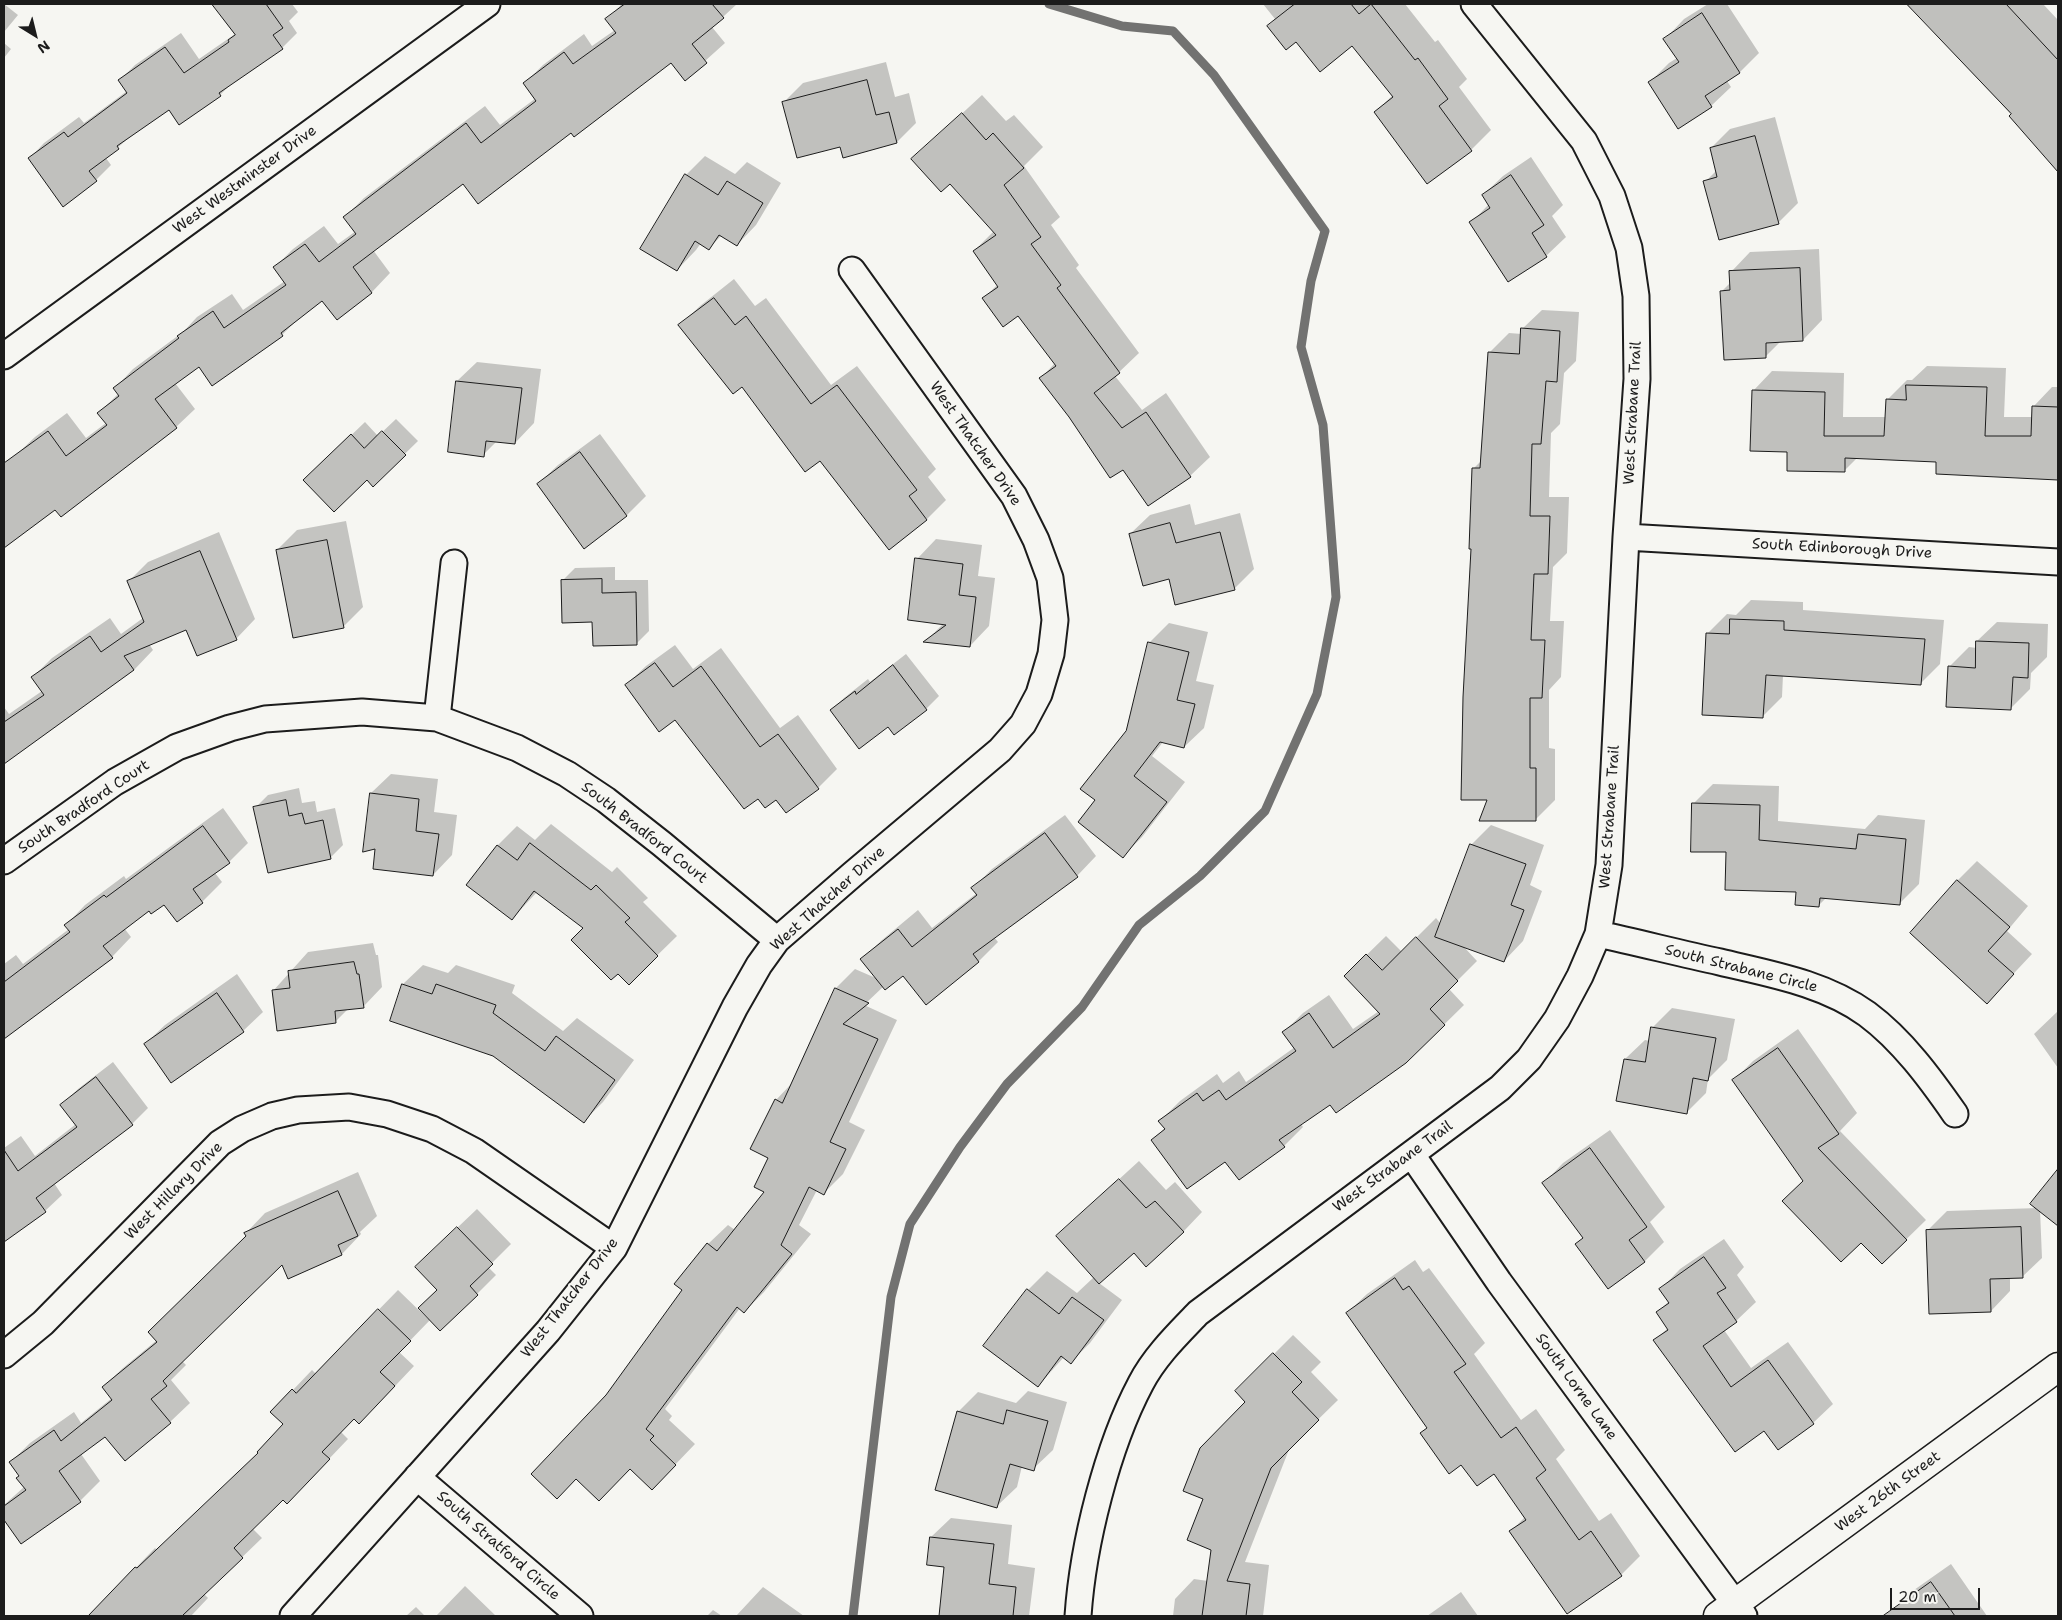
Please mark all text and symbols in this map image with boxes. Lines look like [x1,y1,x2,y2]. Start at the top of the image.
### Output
north arrow [10,10,60,60]
text: N [34,37,54,58]
street label: West Westminster Drive [170,122,320,238]
street label: West Strabane Trail [1620,341,1646,485]
street label: West Thatcher Drive [925,378,1025,510]
street label: South Edinborough Drive [1751,535,1933,563]
street label: West Strabane Trail [1596,745,1624,889]
street label: South Bradford Court [15,756,153,858]
street label: South Bradford Court [577,778,711,888]
street label: West Thatcher Drive [767,843,889,955]
street label: South Strabane Circle [1663,941,1819,997]
street label: West Strabane Trail [1330,1117,1456,1217]
street label: West Hillary Drive [121,1138,227,1244]
street label: West Thatcher Drive [517,1234,623,1362]
street label: South Lorne Lane [1531,1330,1621,1444]
street label: West 26th Street [1832,1448,1944,1536]
street label: South Stratford Circle [433,1488,563,1604]
scale bar [1892,1578,1982,1610]
text: 20 m [1898,1587,1937,1607]

